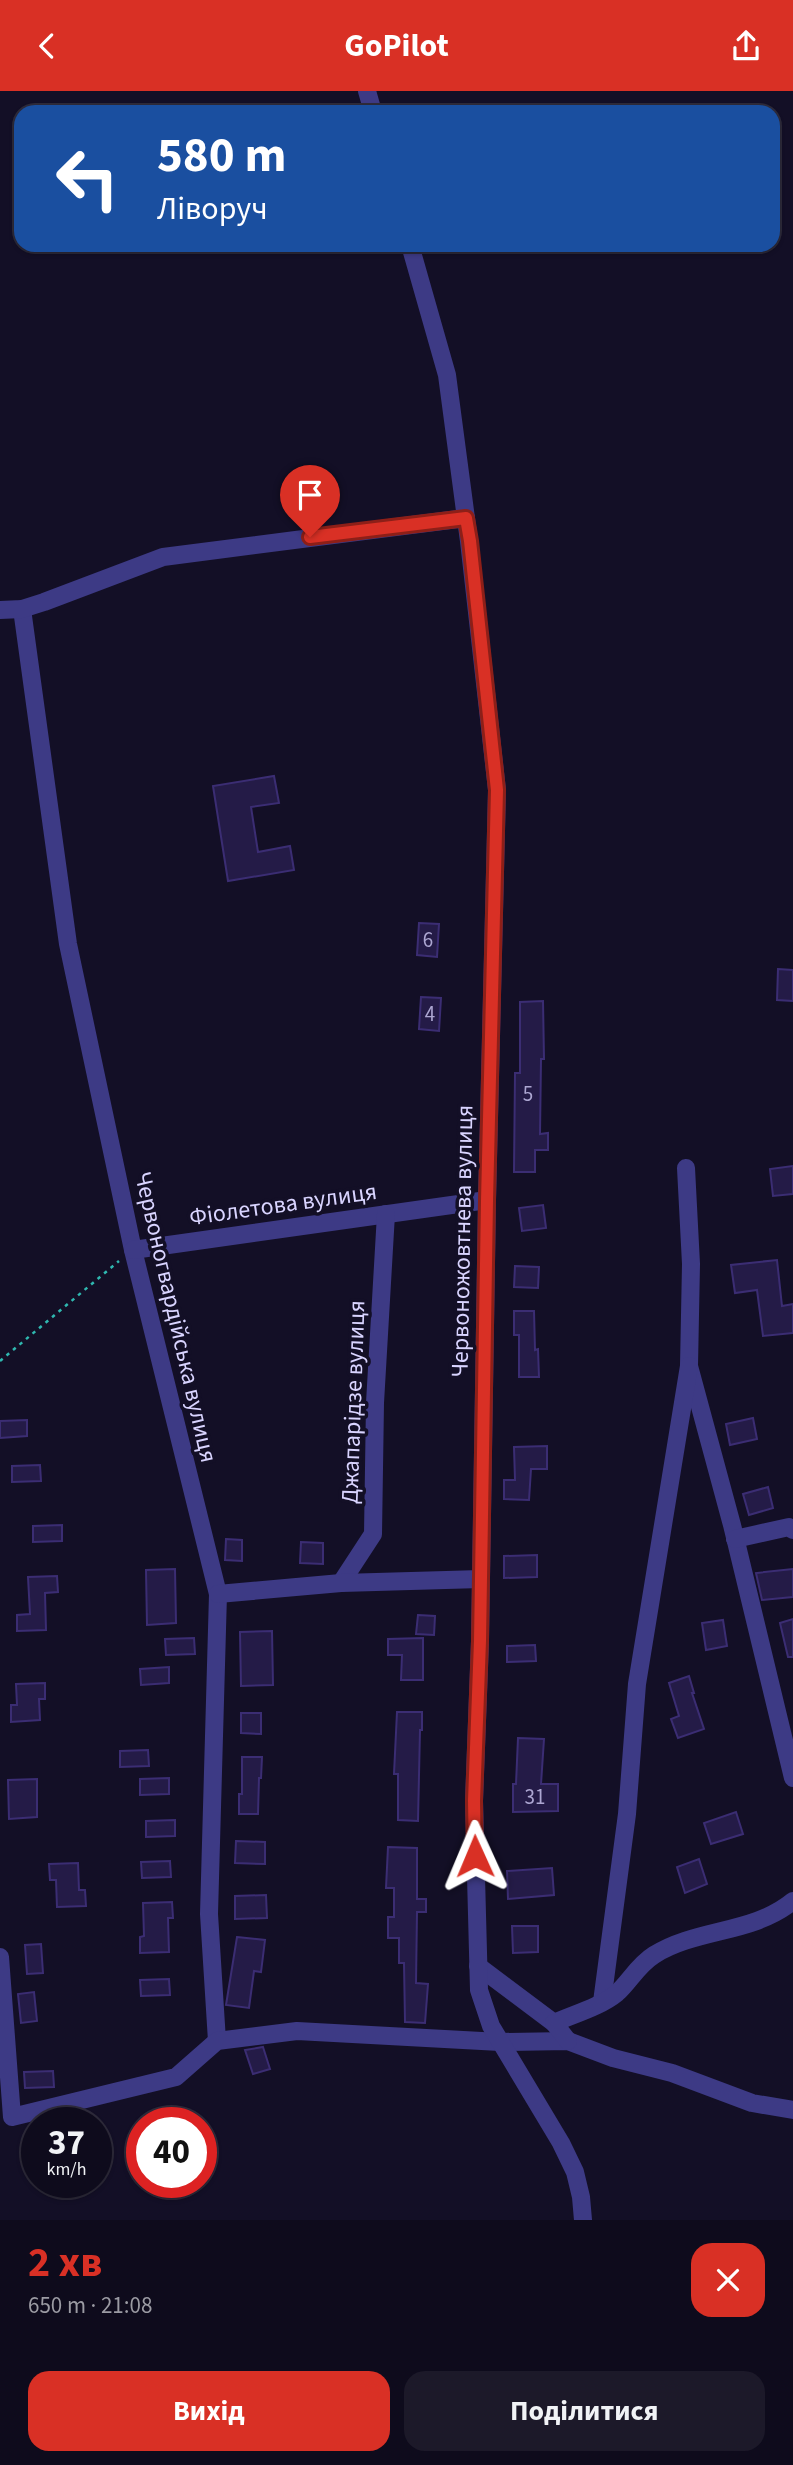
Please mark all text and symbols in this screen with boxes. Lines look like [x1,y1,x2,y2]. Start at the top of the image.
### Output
text: GoPilot [344,23,449,69]
icon: back [28,27,66,65]
icon: share [727,27,765,65]
text: 580 m [157,121,286,191]
icon: left [42,133,133,224]
text: Ліворуч [157,186,268,232]
pin [280,465,340,537]
icon: arrive [291,476,329,514]
house number: 6 [423,925,433,955]
house number: 4 [425,999,435,1029]
house number: 5 [523,1079,533,1109]
street label: Червоножовтнева вулиця [443,1104,482,1378]
street label: Червоногвардійська вулиця [125,1168,226,1466]
street label: Фіолетова вулиця [187,1174,379,1235]
street label: Джапарідзе вулиця [332,1300,375,1505]
house number: 31 [525,1782,545,1812]
position arrow [438,1819,512,1893]
speed limit sign: 40 [126,2107,217,2198]
text: 37 [48,2118,85,2168]
text: km/h [47,2157,86,2182]
text: 2 хв [28,2233,102,2293]
button: close [691,2243,765,2317]
text: 650 m · 21:08 [28,2289,152,2322]
button: Вихід [28,2371,390,2451]
button: Поділитися [404,2371,765,2451]

